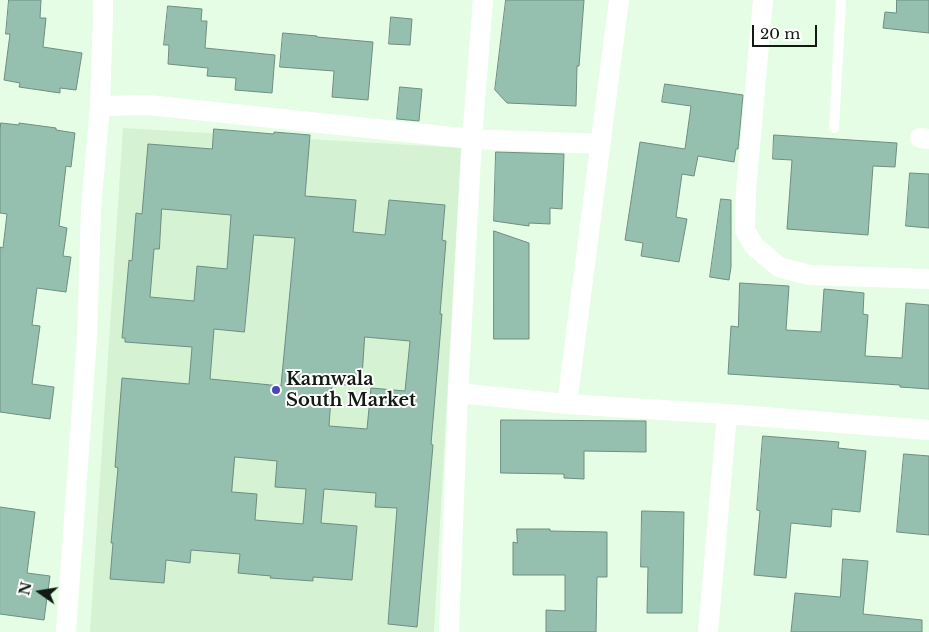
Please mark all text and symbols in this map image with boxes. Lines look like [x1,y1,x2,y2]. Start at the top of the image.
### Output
scale bar [754,15,819,47]
text: 20 m [760,24,800,43]
place label: Kamwala South Market [286,369,416,412]
marker: Kamwala South Market [270,384,282,396]
north arrow [15,567,65,617]
text: N [15,580,36,597]

